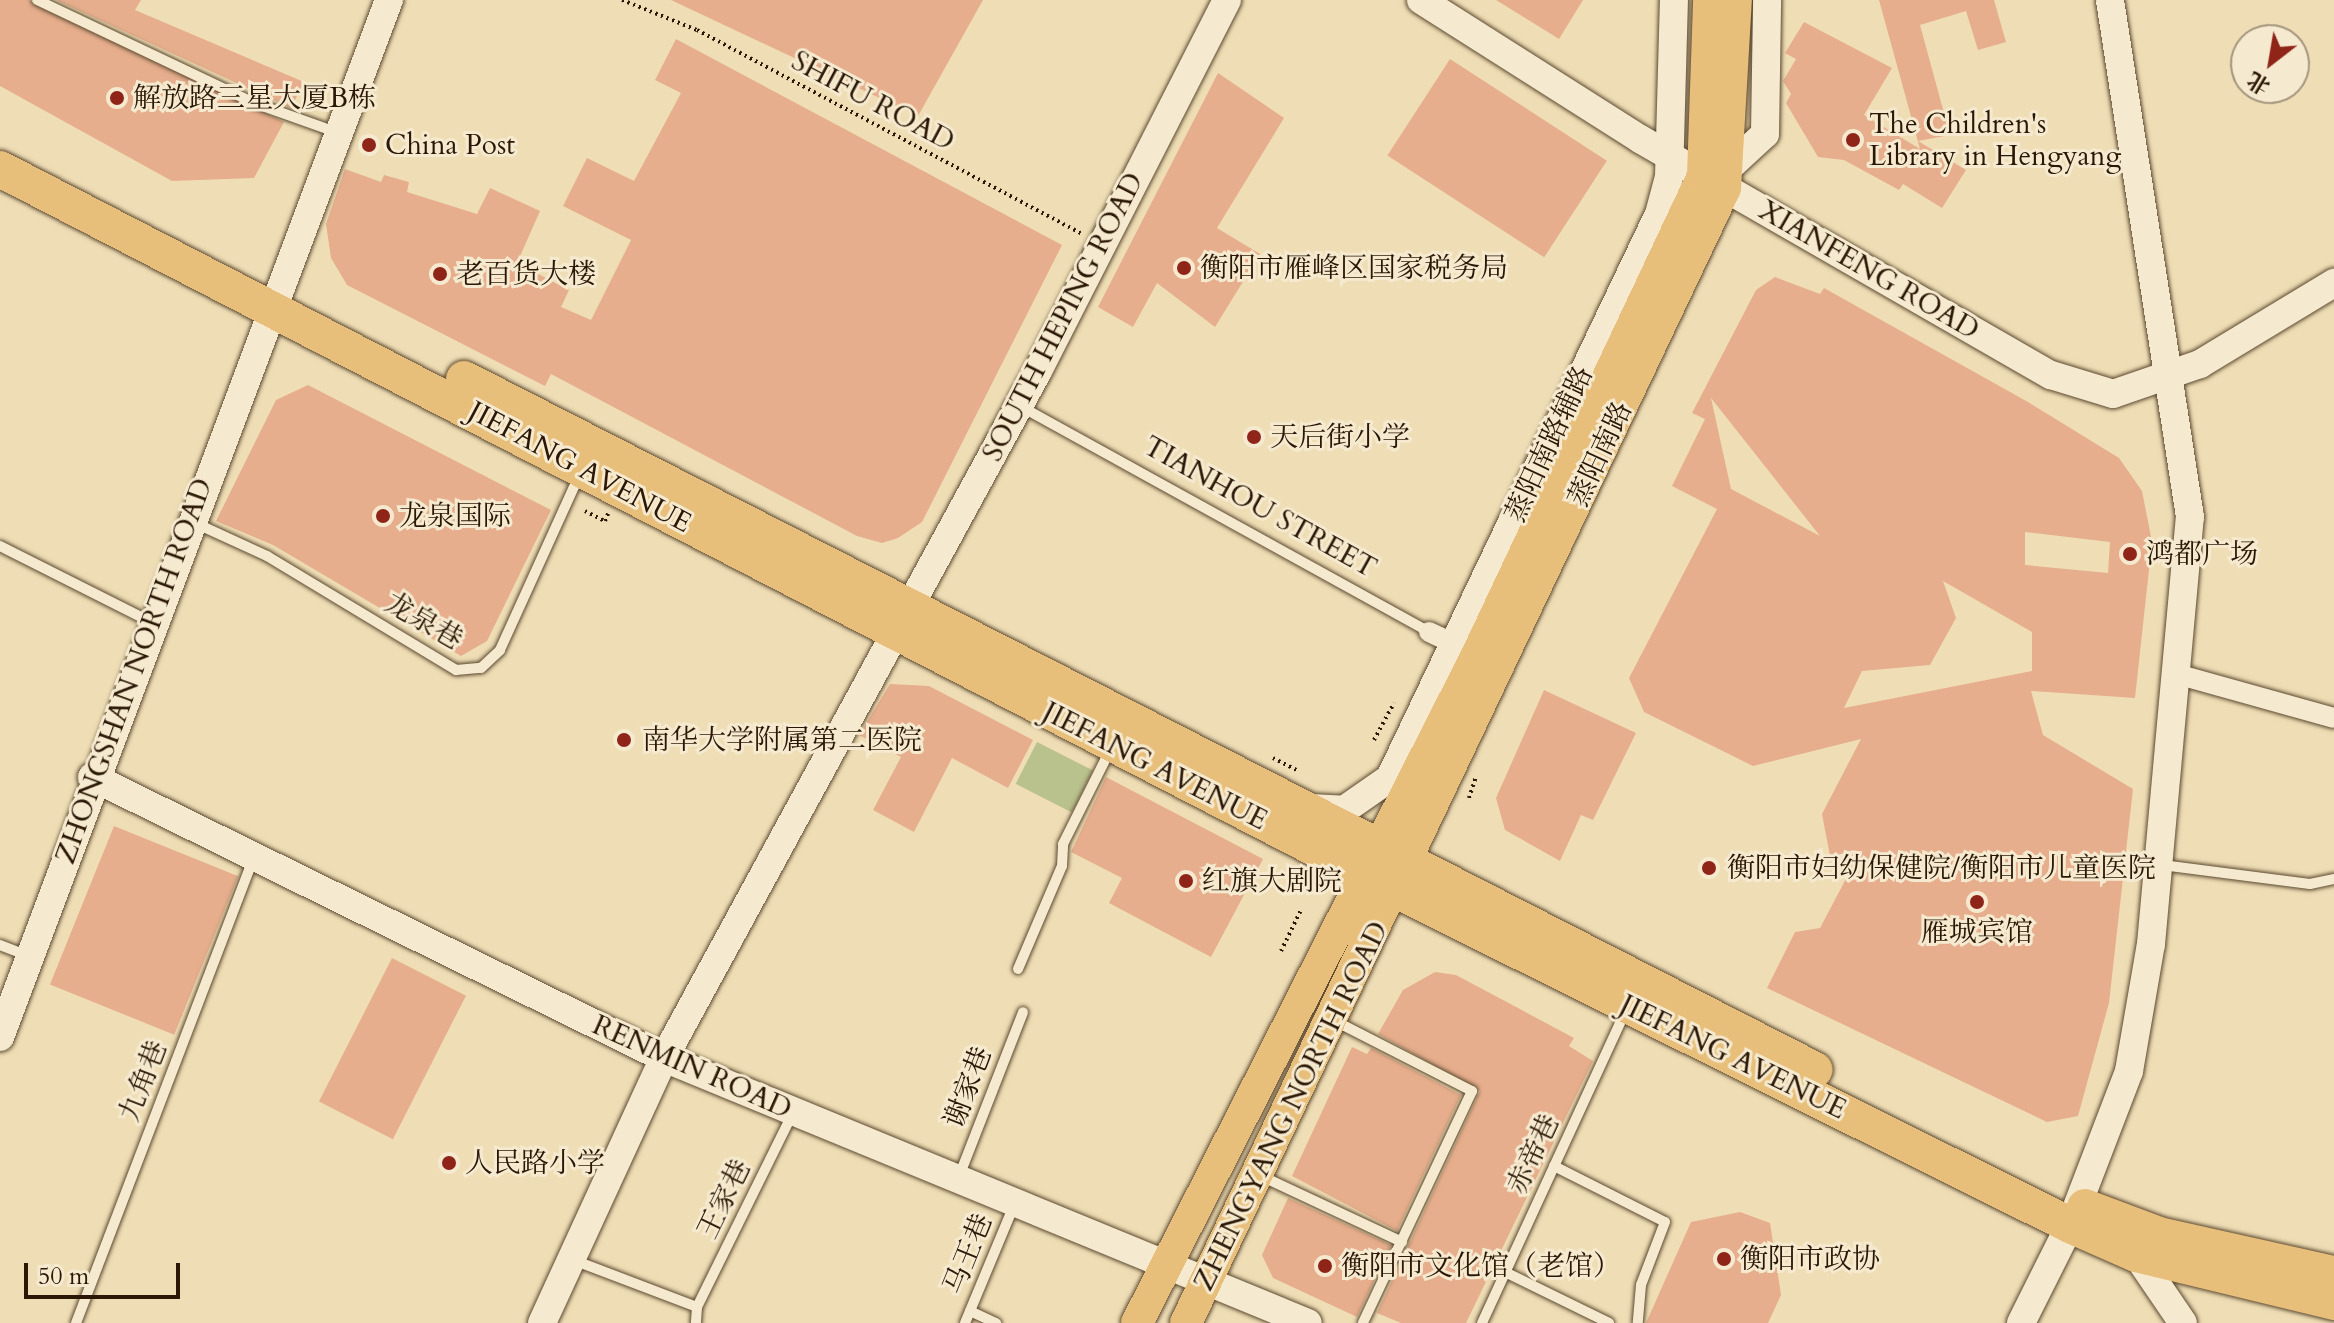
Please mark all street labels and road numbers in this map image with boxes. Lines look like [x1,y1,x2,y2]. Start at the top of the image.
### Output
street label: SHIFU ROAD [786,44,960,158]
street label: SOUTH HEPING ROAD [976,167,1150,467]
street label: XIANFENG ROAD [1753,193,1985,347]
street label: 蒸阳南路辅路 [1498,361,1600,527]
street label: JIEFANG AVENUE [463,394,697,540]
street label: 蒸阳南路 [1561,396,1639,512]
street label: TIANHOU STREET [1138,429,1382,585]
street label: ZHONGSHAN NORTH ROAD [49,474,219,868]
street label: 龙泉巷 [379,585,469,657]
street label: JIEFANG AVENUE [1037,695,1273,837]
street label: ZHENGYANG NORTH ROAD [1187,916,1395,1296]
street label: JIEFANG AVENUE [1614,988,1852,1126]
street label: RENMIN ROAD [587,1008,797,1126]
street label: 九角巷 [112,1036,174,1126]
street label: 谢家巷 [937,1042,999,1132]
street label: 赤帝巷 [1500,1109,1566,1199]
street label: 王家巷 [690,1154,758,1244]
street label: 马王巷 [937,1209,999,1299]

